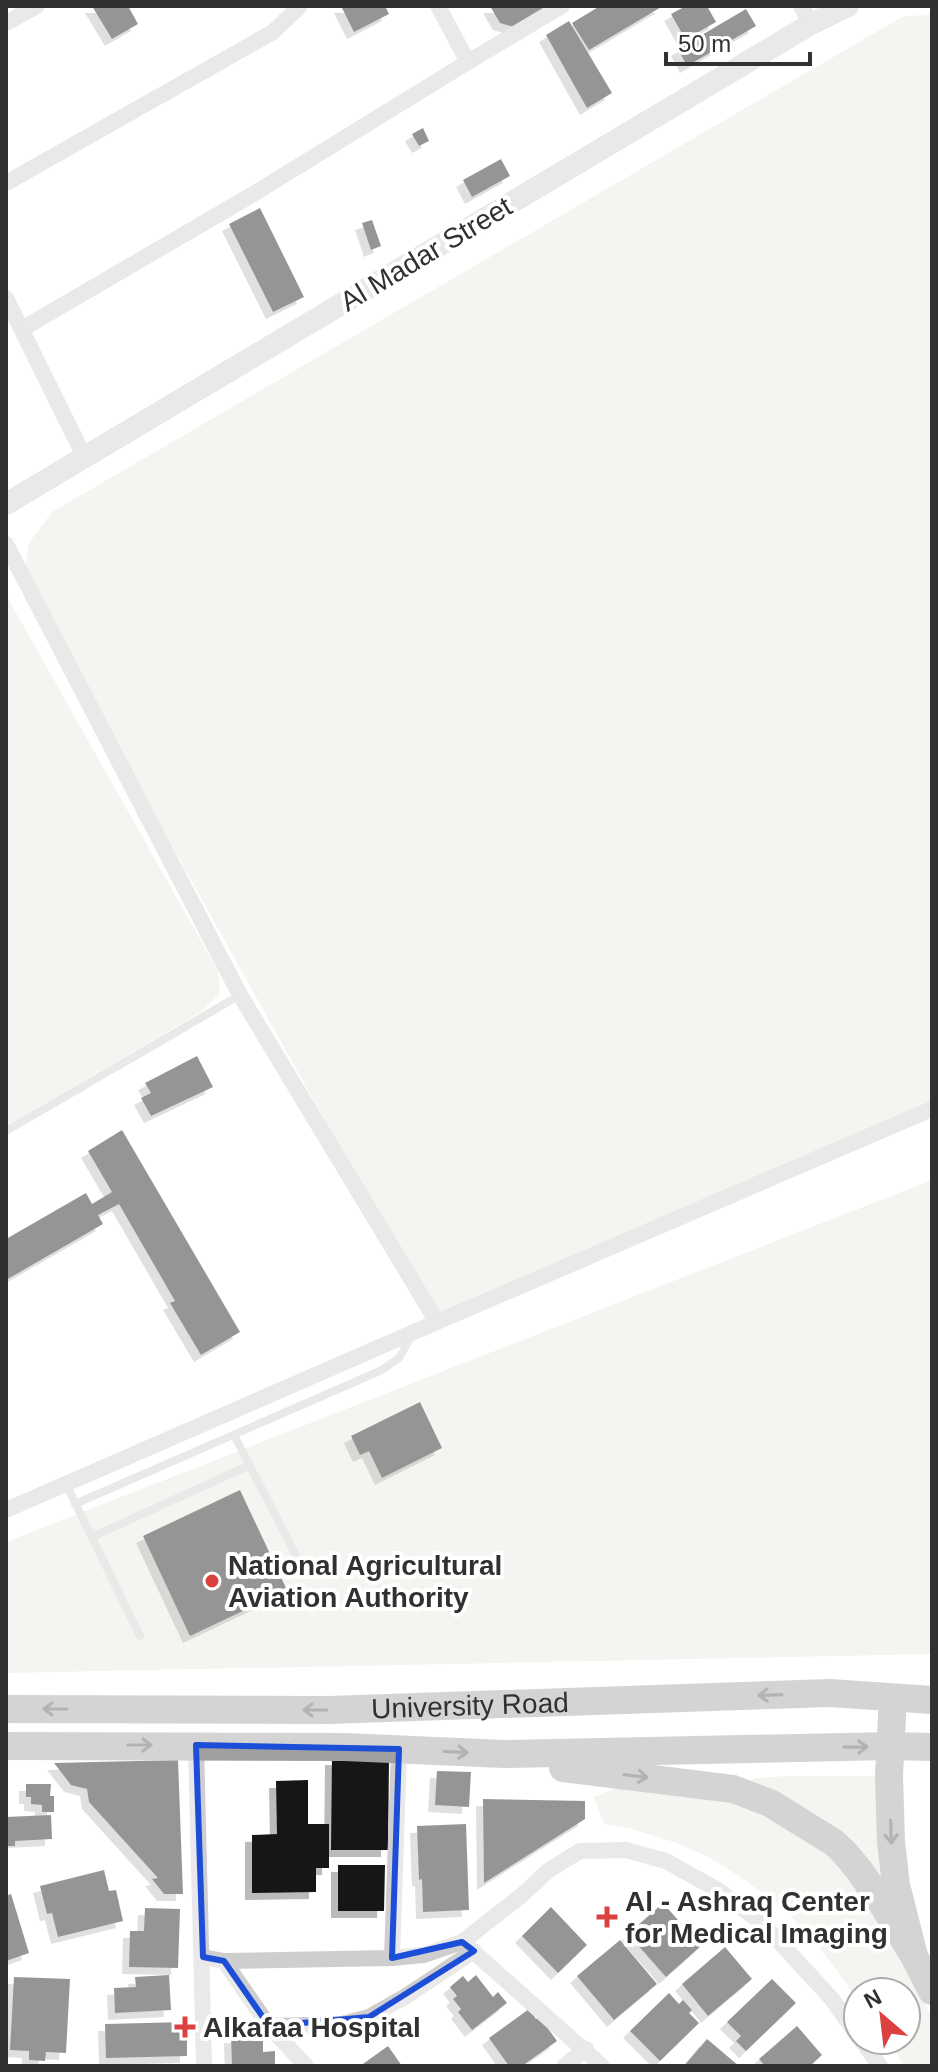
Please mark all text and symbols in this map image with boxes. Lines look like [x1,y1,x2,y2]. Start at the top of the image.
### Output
scale bar [666,16,810,66]
text: 50 m [678,30,731,57]
street label: Al Madar Street [335,191,518,317]
place label: National Agricultural Aviation Authority [228,1550,502,1613]
marker: National Agricultural Aviation Authority [203,1572,221,1590]
street label: University Road [371,1686,569,1724]
one-way arrow [757,1687,784,1703]
one-way arrow [42,1702,69,1717]
one-way arrow [302,1702,329,1718]
one-way arrow [126,1737,153,1753]
one-way arrow [842,1739,869,1754]
one-way arrow [442,1744,469,1759]
one-way arrow [622,1768,649,1783]
one-way arrow [884,1818,899,1845]
place label: Al - Ashraq Center for Medical Imaging [625,1886,888,1949]
marker: Al - Ashraq Center for Medical Imaging [596,1906,618,1928]
north arrow [842,1976,922,2056]
text: N [860,1984,886,2014]
place label: Alkafaa Hospital [203,2012,421,2043]
marker: Alkafaa Hospital [174,2016,196,2038]

